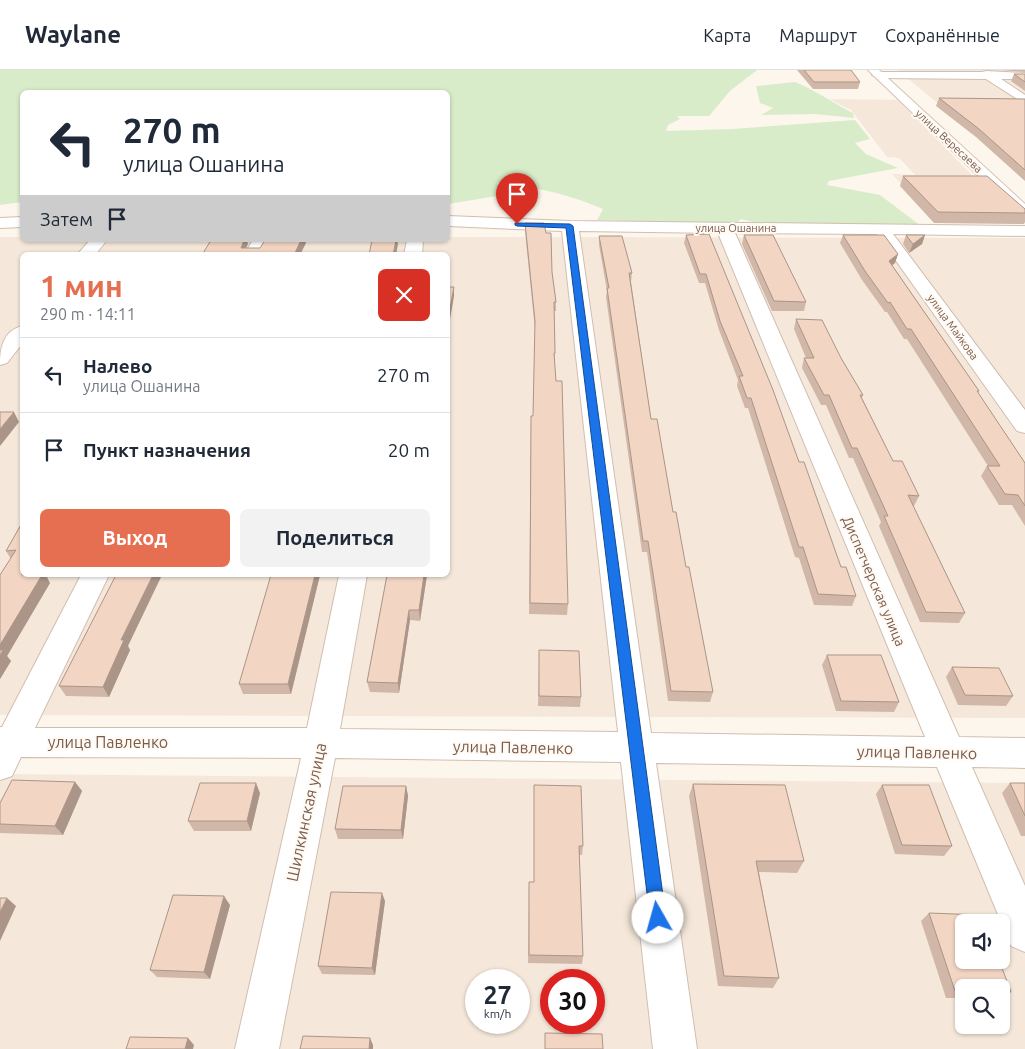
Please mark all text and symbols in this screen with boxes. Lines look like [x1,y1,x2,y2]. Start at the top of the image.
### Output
text: Waylane [25,21,121,48]
text: Карта [703,25,751,45]
text: Маршрут [779,25,857,45]
text: Сохранённые [885,25,1000,45]
street label: улица Вересаева [913,107,985,175]
icon: left [40,110,105,175]
text: 270 m [123,110,221,150]
text: улица Ошанина [123,151,285,176]
pin [496,173,538,224]
icon: arrive [503,180,531,208]
icon: arrive [103,205,131,233]
text: Затем [40,208,93,230]
street label: улица Ошанина [696,222,776,234]
text: 1 мин [40,269,123,303]
button: close [378,269,430,321]
street label: улица Майкова [925,292,981,362]
text: 290 m · 14:11 [40,305,136,323]
text: Налево [83,355,152,377]
icon: left [40,361,68,389]
text: 270 m [377,364,430,386]
text: улица Ошанина [83,377,200,395]
icon: arrive [40,436,68,464]
text: Пункт назначения [83,439,251,461]
text: 20 m [388,439,430,461]
button: Выход [40,509,230,567]
button: Поделиться [240,509,430,567]
street label: Диспетчерская улица [839,514,909,648]
street label: улица Павленко [48,733,168,751]
street label: улица Павленко [453,737,573,757]
street label: Шилкинская улица [282,741,330,883]
street label: улица Павленко [857,742,977,762]
position arrow [631,891,683,943]
map controls [955,914,1010,1034]
button: sound [955,914,1010,969]
speed limit sign: 30 [540,969,605,1034]
button: search [955,979,1010,1034]
text: 27 [483,981,512,1009]
text: km/h [484,1007,511,1020]

